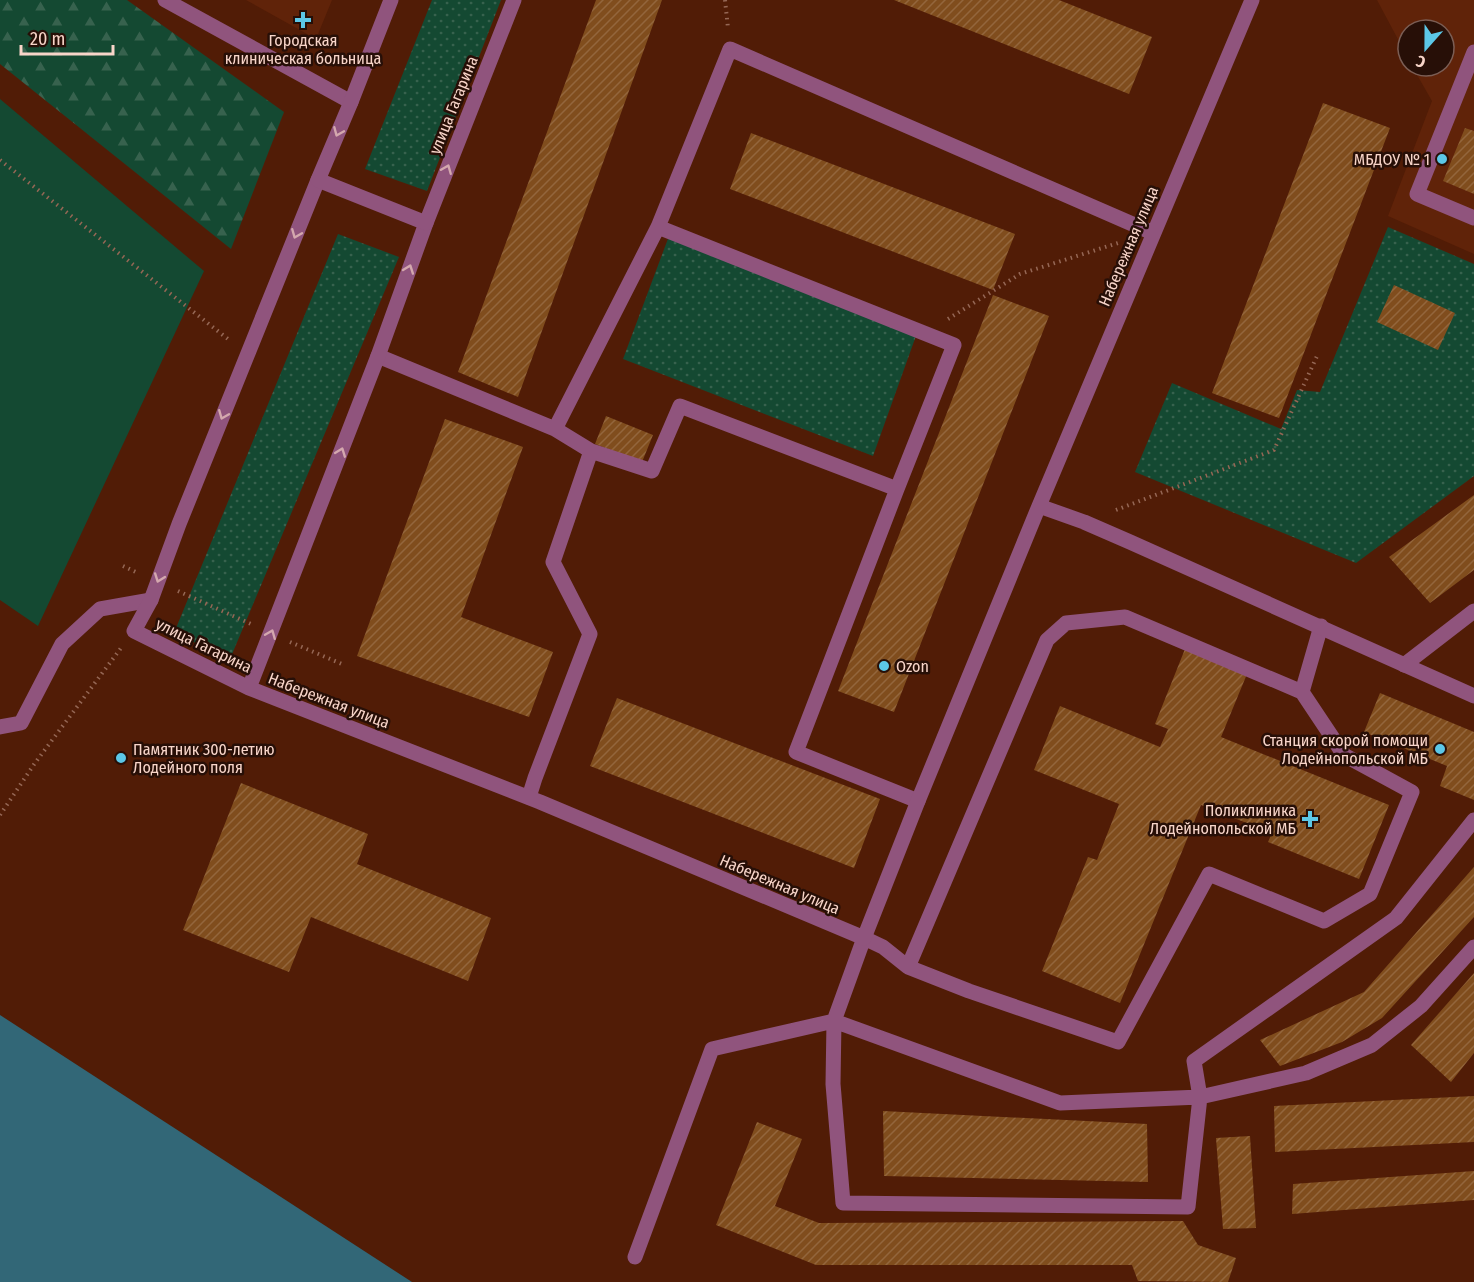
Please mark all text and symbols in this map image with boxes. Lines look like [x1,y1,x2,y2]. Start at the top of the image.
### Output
marker: Городская клиническая больница [294,11,312,29]
scale bar [21,18,112,56]
north arrow [1396,18,1456,78]
text: 20 m [30,28,65,50]
place label: Городская клиническая больница [225,31,381,68]
text: С [1413,51,1428,72]
street label: улица Гагарина [425,53,482,157]
one-way arrow [333,126,345,137]
place label: МБДОУ № 1 [1354,150,1430,169]
marker: МБДОУ № 1 [1435,152,1449,166]
one-way arrow [440,164,453,175]
street label: Набережная улица [1095,183,1162,309]
one-way arrow [291,228,303,239]
one-way arrow [402,264,415,275]
one-way arrow [218,409,230,420]
one-way arrow [334,447,346,458]
one-way arrow [154,572,166,583]
street label: улица Гагарина [153,614,255,677]
one-way arrow [264,629,276,640]
place label: Ozon [896,657,929,676]
marker: Ozon [877,659,891,673]
street label: Набережная улица [265,669,392,732]
place label: Станция скорой помощи Лодейнопольской МБ [1263,731,1428,768]
place label: Памятник 300-летию Лодейного поля [133,740,275,777]
marker: Станция скорой помощи Лодейнопольской МБ [1433,742,1447,756]
marker: Памятник 300-летию Лодейного поля [114,751,128,765]
place label: Поликлиника Лодейнопольской МБ [1150,801,1296,838]
marker: Поликлиника Лодейнопольской МБ [1301,810,1319,828]
street label: Набережная улица [717,851,843,918]

